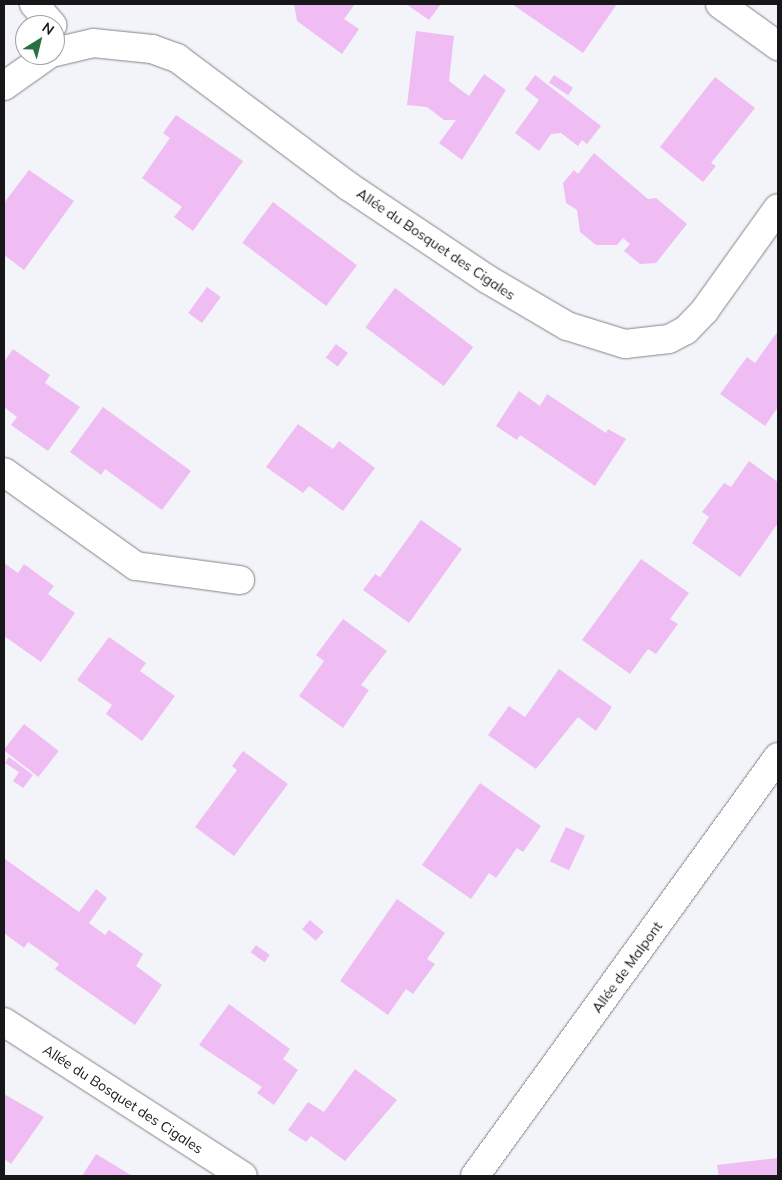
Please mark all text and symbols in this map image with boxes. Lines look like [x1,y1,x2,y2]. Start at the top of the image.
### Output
north arrow [15,15,65,65]
text: N [39,18,58,39]
street label: Allée du Bosquet des Cigales [354,185,518,303]
street label: Allée de Malpont [588,918,666,1016]
street label: Allée du Bosquet des Cigales [40,1041,206,1157]

